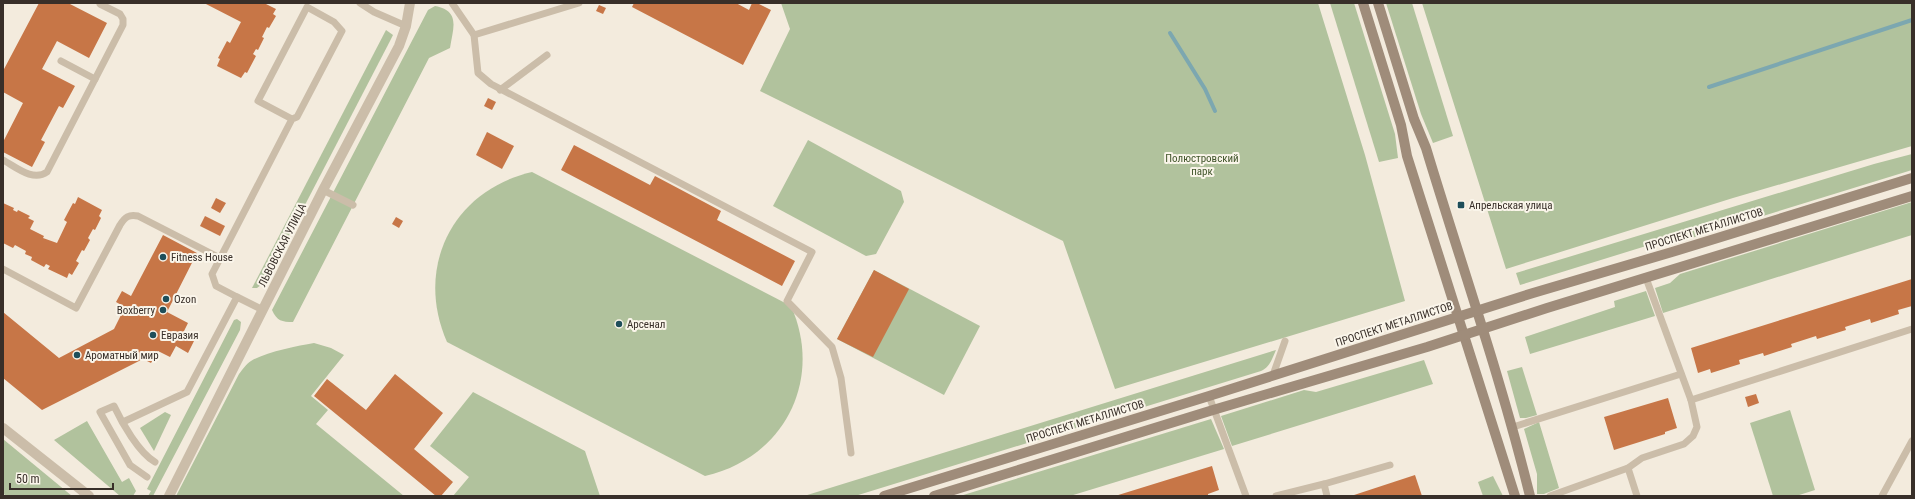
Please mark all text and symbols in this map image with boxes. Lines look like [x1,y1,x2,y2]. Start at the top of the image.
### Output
park label: Полюстровский парк [1165,152,1239,178]
place label: Апрельская улица [1469,199,1552,212]
marker: Апрельская улица [1456,200,1466,210]
street label: ЛЬВОВСКАЯ УЛИЦА [256,201,309,289]
street label: ПРОСПЕКТ МЕТАЛЛИСТОВ [1644,205,1765,254]
place label: Fitness House [171,251,233,264]
marker: Fitness House [158,252,168,262]
place label: Ozon [174,293,196,306]
marker: Ozon [161,294,171,304]
street label: ПРОСПЕКТ МЕТАЛЛИСТОВ [1334,299,1454,350]
place label: Boxberry [117,304,155,317]
marker: Boxberry [158,305,168,315]
place label: Арсенал [627,318,665,331]
marker: Арсенал [614,319,624,329]
place label: Евразия [161,329,199,342]
marker: Евразия [148,330,158,340]
place label: Ароматный мир [85,349,159,362]
marker: Ароматный мир [72,350,82,360]
street label: ПРОСПЕКТ МЕТАЛЛИСТОВ [1025,397,1146,446]
scale bar [10,465,113,491]
text: 50 m [16,472,40,486]

